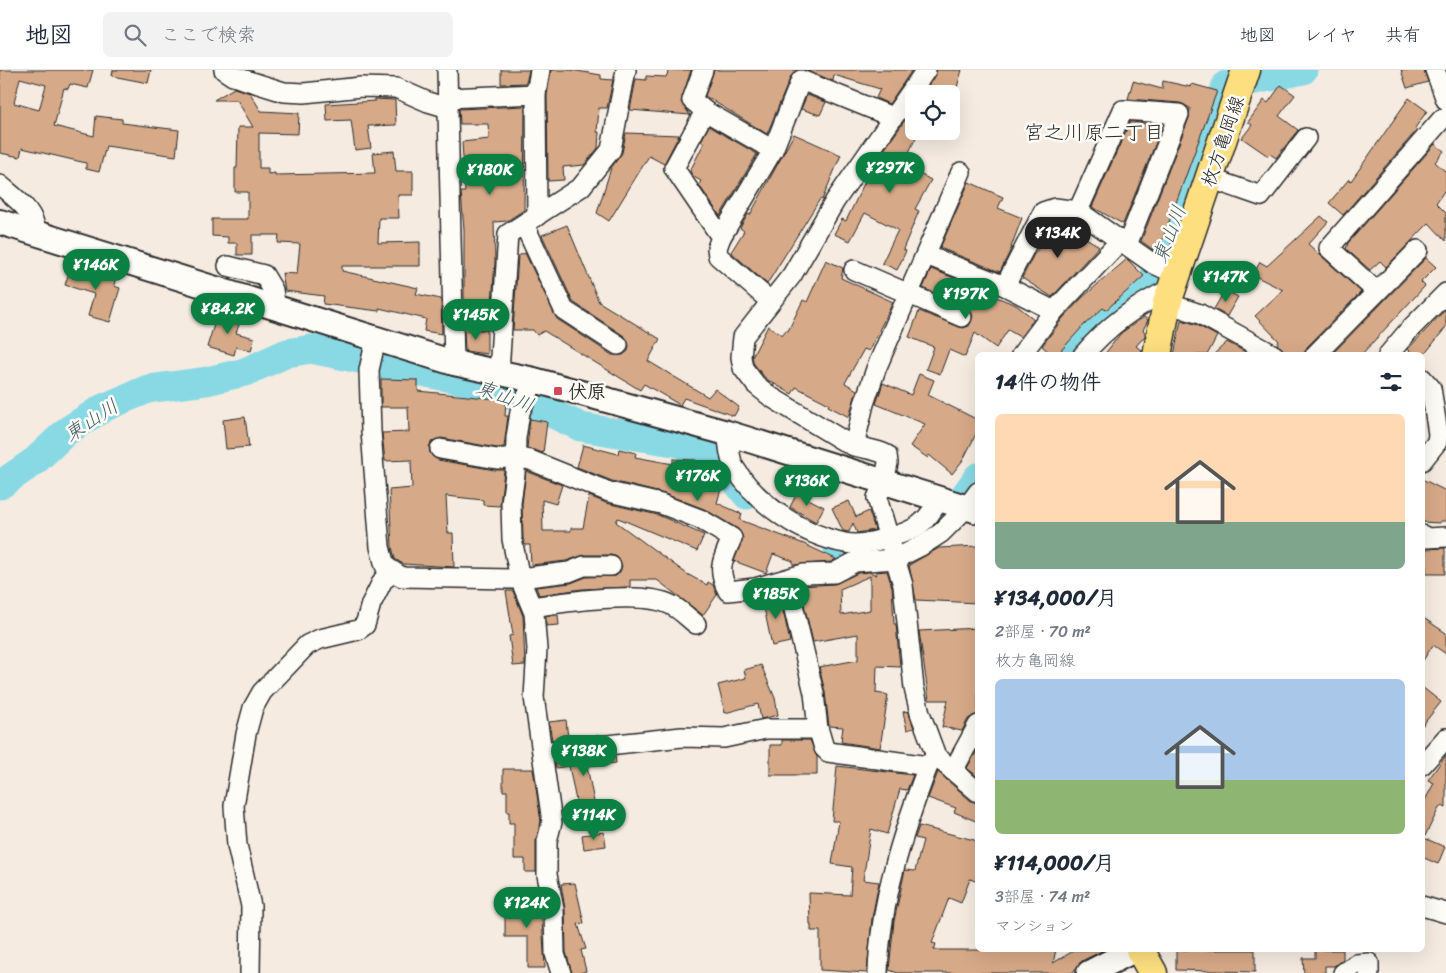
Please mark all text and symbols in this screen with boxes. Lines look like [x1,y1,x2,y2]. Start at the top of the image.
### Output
search box [103,12,453,57]
text: 地図 [25,14,73,56]
text: ここで検索 [161,18,256,51]
text: 地図 [1240,19,1276,51]
text: レイヤ [1304,19,1357,51]
text: 共有 [1385,19,1421,51]
icon: search [121,21,149,49]
map controls [905,85,960,140]
button: locate [905,85,960,140]
street label: 枚方亀岡線 [1191,91,1254,191]
district label: 宮之川原二丁目 [1024,115,1164,150]
pin: ¥297K [855,152,925,194]
text: ¥297K [867,153,913,182]
pin: ¥180K [455,154,525,196]
text: ¥180K [467,155,513,184]
water label: 東山川 [1142,200,1197,268]
pin: ¥134K [1023,216,1093,259]
text: ¥134K [1036,218,1080,247]
pin: ¥146K [61,248,131,291]
text: ¥146K [74,250,118,279]
pin: ¥147K [1191,260,1261,303]
text: ¥147K [1204,262,1248,291]
pin: ¥197K [931,278,1001,320]
text: ¥197K [944,279,988,308]
pin: ¥84.2K [187,292,269,335]
text: ¥84.2K [202,294,254,323]
pin: ¥145K [441,298,511,341]
text: ¥145K [453,300,499,329]
text: 14件の物件 [995,363,1101,401]
icon: filters [1377,368,1405,396]
water label: 東山川 [471,370,539,423]
place label: 伏原 [568,375,606,408]
marker: 伏原 [552,385,564,397]
water label: 東山川 [57,389,126,451]
icon: home [1155,447,1245,537]
pin: ¥176K [663,460,733,502]
text: ¥176K [676,461,720,490]
pin: ¥136K [772,464,842,507]
text: ¥136K [785,466,829,495]
pin: ¥185K [741,578,811,620]
text: ¥185K [754,579,798,608]
text: ¥134,000/月 [995,579,1117,617]
text: 2部屋 · 70 m² [995,617,1091,646]
text: 枚方亀岡線 [995,646,1075,675]
icon: home [1155,712,1245,802]
pin: ¥138K [549,734,619,777]
text: ¥138K [562,736,606,765]
pin: ¥114K [559,798,629,841]
text: ¥114K [573,800,615,829]
text: ¥114,000/月 [995,844,1115,882]
text: 3部屋 · 74 m² [995,882,1090,911]
pin: ¥124K [492,886,562,929]
text: ¥124K [505,888,549,917]
text: マンション [995,911,1074,940]

